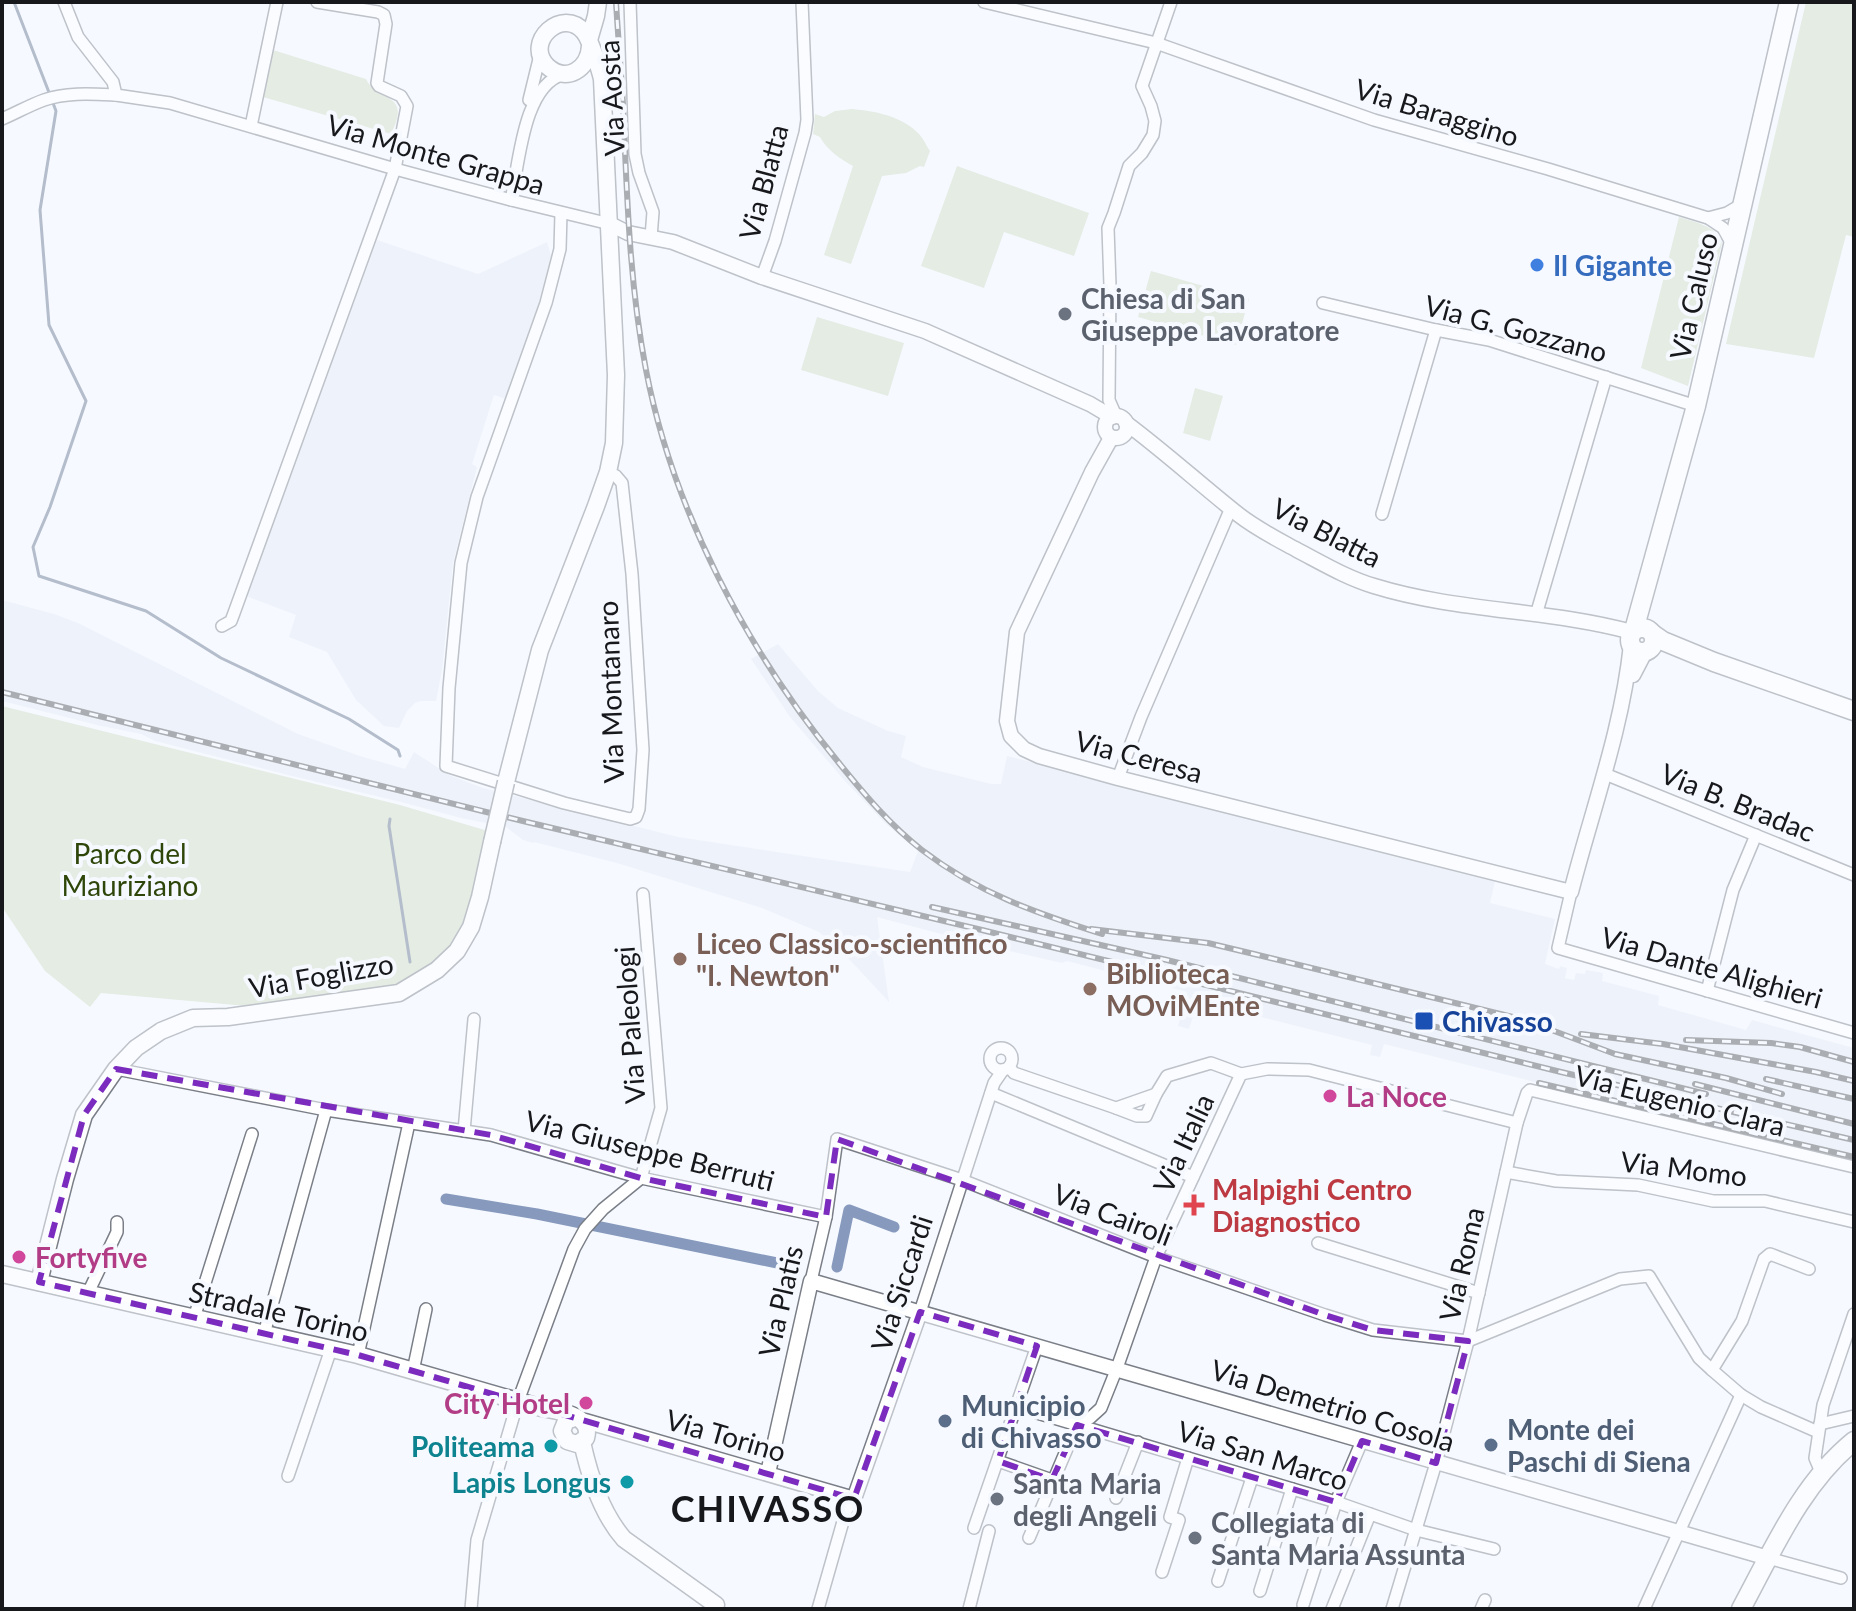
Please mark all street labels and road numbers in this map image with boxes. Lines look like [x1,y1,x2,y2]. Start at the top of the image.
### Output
street label: Via Aosta [591,39,631,157]
street label: Via Baraggino [1351,71,1523,153]
street label: Via Monte Grappa [323,107,549,201]
street label: Via Blatta [731,121,795,243]
street label: Via Caluso [1662,229,1724,363]
street label: Via G. Gozzano [1421,287,1611,369]
street label: Via Blatta [1267,490,1387,574]
street label: Via Montanaro [590,600,630,784]
street label: Via Ceresa [1072,723,1206,789]
street label: Via B. Bradac [1656,756,1820,848]
street label: Via Dante Alighieri [1597,919,1827,1015]
street label: Via Paleologi [607,945,651,1105]
street label: Via Foglizzo [246,946,396,1004]
street label: Via Eugenio Clara [1571,1057,1789,1143]
street label: Via Italia [1145,1088,1221,1198]
street label: Via Giuseppe Berruti [522,1103,778,1197]
street label: Via Momo [1619,1143,1749,1193]
street label: Via Cairoli [1049,1176,1177,1252]
street label: Via Roma [1431,1204,1491,1324]
street label: Via Siccardi [863,1211,939,1355]
street label: Via Platis [751,1242,809,1360]
street label: Stradale Torino [186,1274,372,1348]
street label: Via Demetrio Cosola [1207,1352,1459,1458]
street label: Via Torino [662,1402,790,1468]
street label: Via San Marco [1174,1413,1352,1497]

